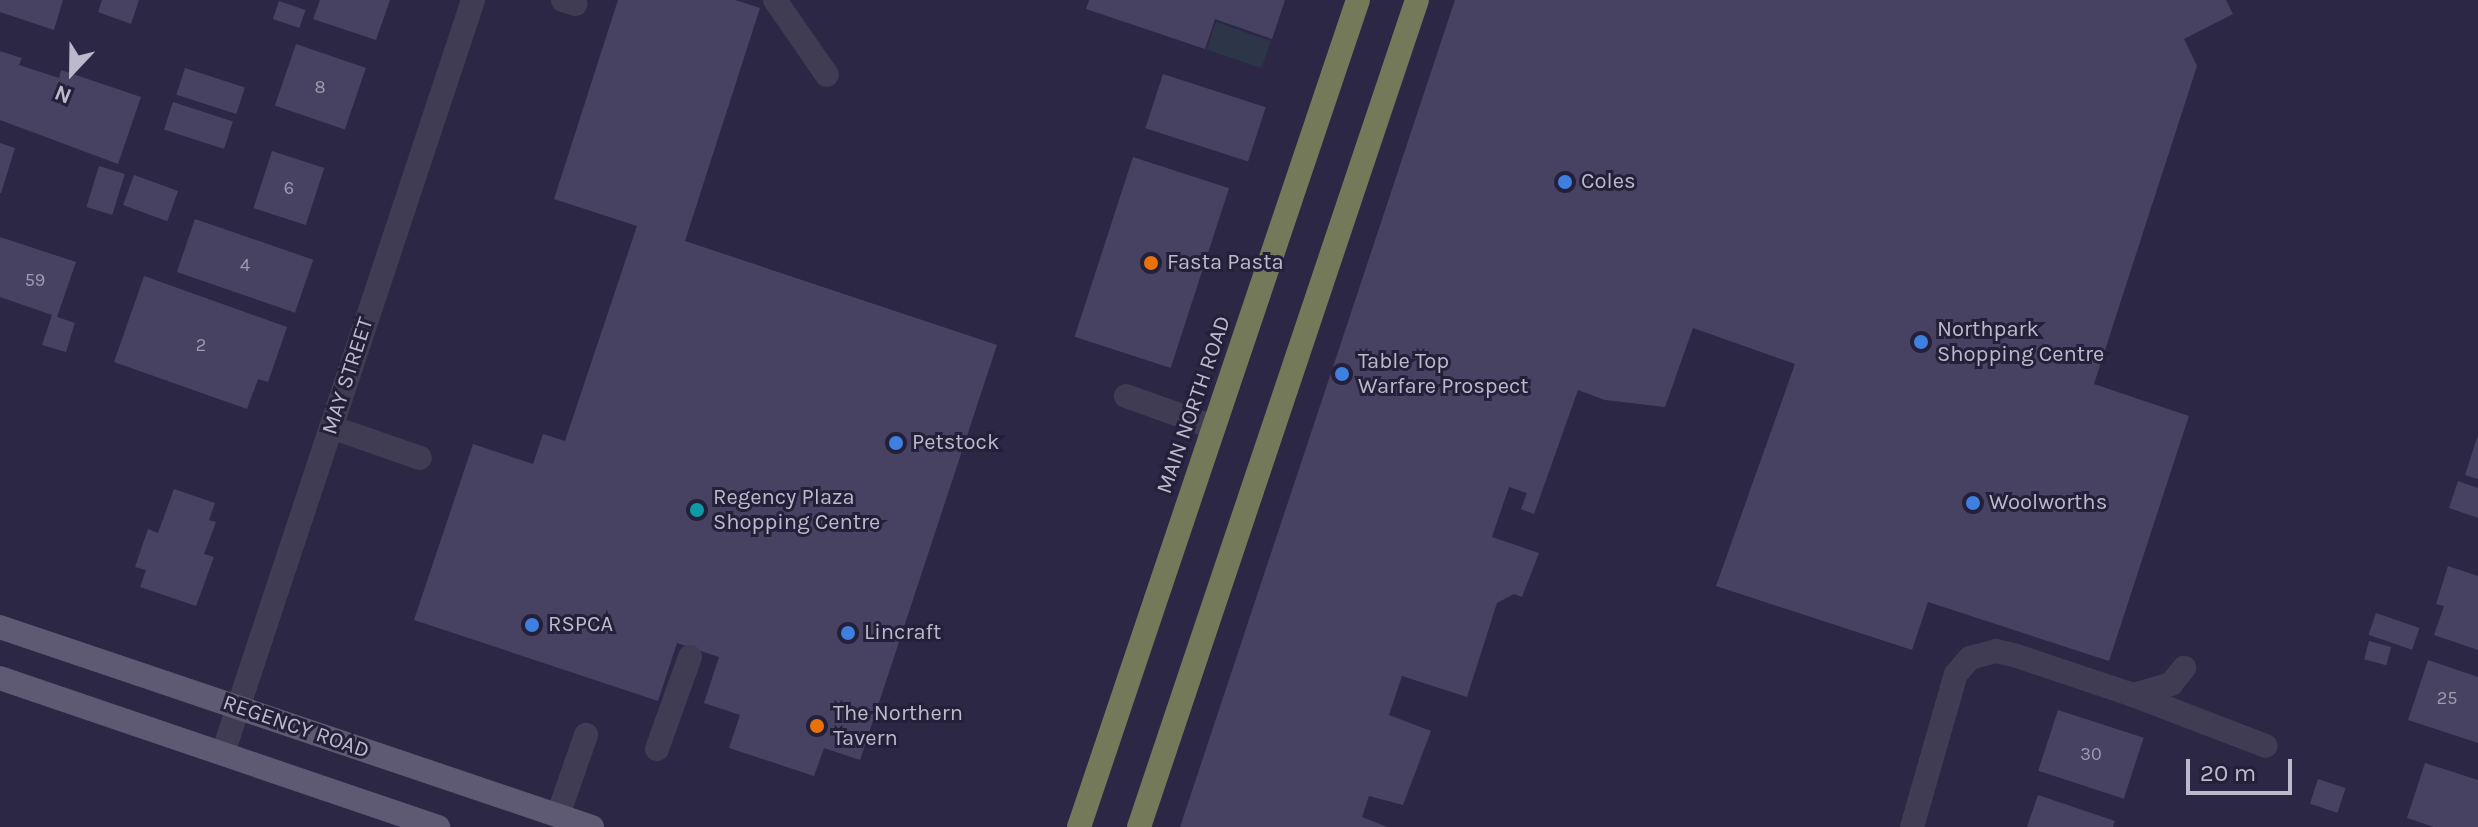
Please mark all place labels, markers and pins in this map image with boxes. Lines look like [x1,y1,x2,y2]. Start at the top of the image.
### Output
place label: Coles [1581,169,1636,195]
marker: Coles [1556,173,1574,191]
place label: Fasta Pasta [1167,250,1284,276]
marker: Fasta Pasta [1142,254,1160,272]
place label: Northpark Shopping Centre [1937,316,2104,368]
marker: Northpark Shopping Centre [1912,333,1930,351]
place label: Table Top Warfare Prospect [1358,348,1529,400]
marker: Table Top Warfare Prospect [1333,365,1351,383]
place label: Petstock [912,430,999,456]
marker: Petstock [887,434,905,452]
place label: Regency Plaza Shopping Centre [713,484,880,536]
place label: Woolworths [1989,490,2107,516]
marker: Woolworths [1964,494,1982,512]
marker: Regency Plaza Shopping Centre [688,501,706,519]
place label: RSPCA [548,612,613,638]
marker: RSPCA [523,616,541,634]
place label: Lincraft [864,620,941,646]
marker: Lincraft [839,624,857,642]
place label: The Northern Tavern [833,700,963,752]
marker: The Northern Tavern [808,717,826,735]

